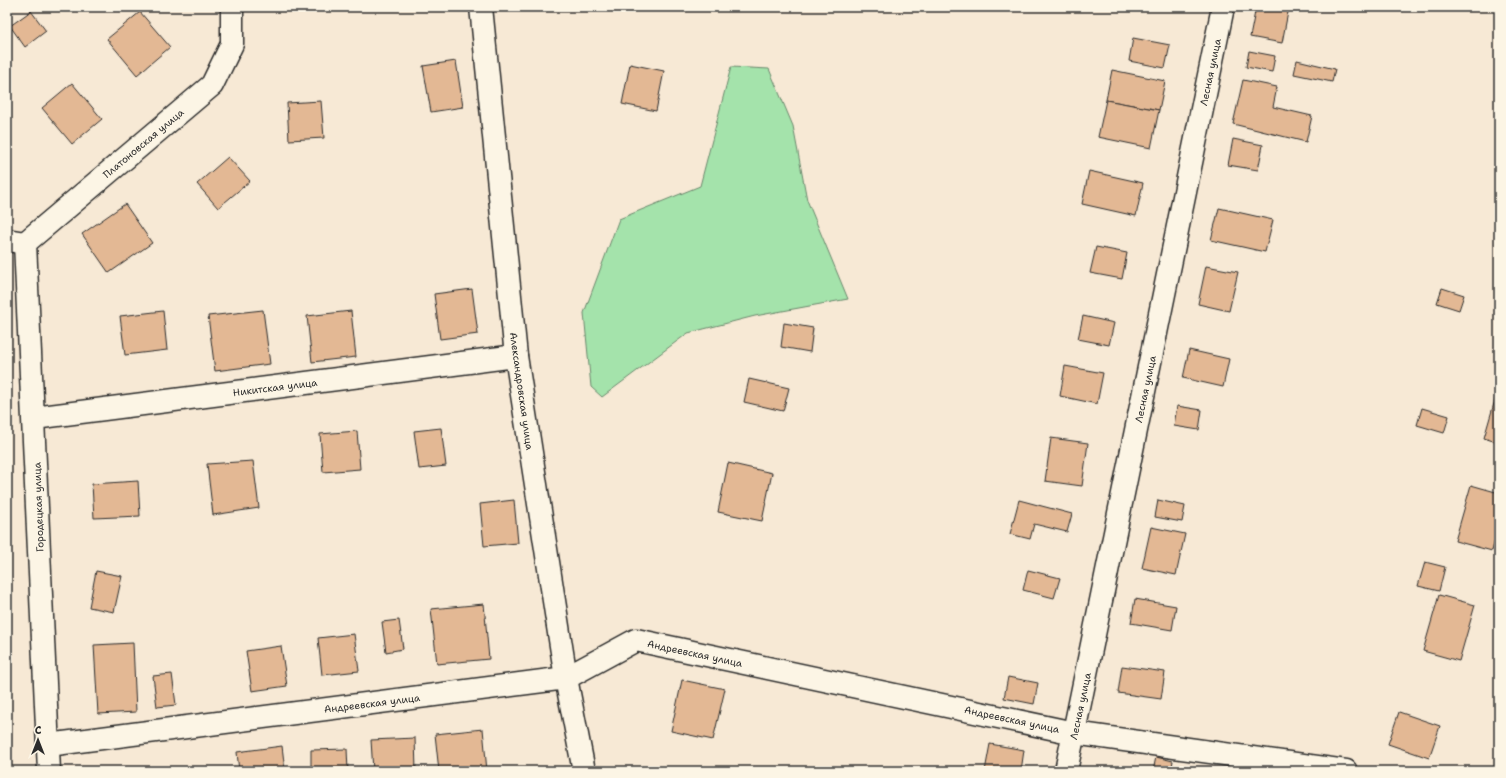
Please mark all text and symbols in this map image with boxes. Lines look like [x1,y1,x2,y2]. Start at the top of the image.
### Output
street label: Лесная улица [1197,37,1224,107]
street label: Платоновская улица [100,105,187,181]
street label: Александровская улица [507,331,536,452]
street label: Лесная улица [1132,354,1159,424]
street label: Никитская улица [232,376,319,399]
street label: Городецкая улица [30,461,47,552]
street label: Андреевская улица [646,637,744,670]
street label: Лесная улица [1067,671,1094,741]
street label: Андреевская улица [323,691,422,716]
street label: Андреевская улица [963,703,1061,736]
north arrow [18,720,58,760]
text: С [35,723,42,738]

